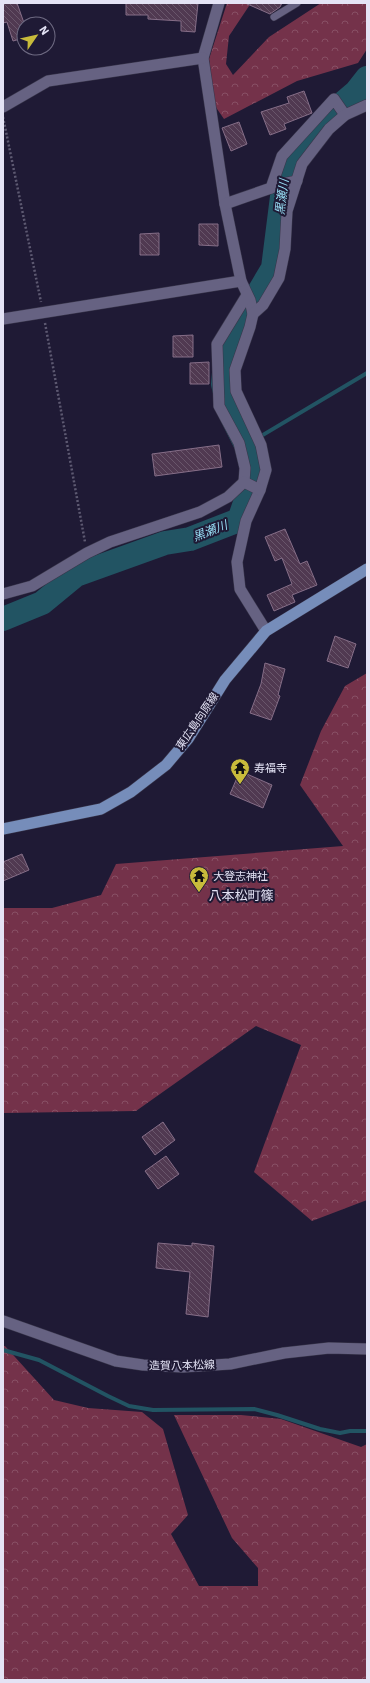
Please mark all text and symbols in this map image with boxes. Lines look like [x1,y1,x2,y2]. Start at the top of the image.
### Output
north arrow [16,16,56,56]
text: N [36,23,52,38]
water label: 黒瀬川 [272,176,291,216]
water label: 黒瀬川 [190,516,231,544]
street label: 東広島向原線 [173,690,221,752]
temple icon: 寿福寺 [229,757,251,785]
place label: 寿福寺 [254,761,287,775]
temple icon: 大登志神社 [188,865,210,893]
place label: 大登志神社 [213,869,268,883]
district label: 八本松町篠 [208,887,274,904]
street label: 造賀八本松線 [149,1357,215,1373]

